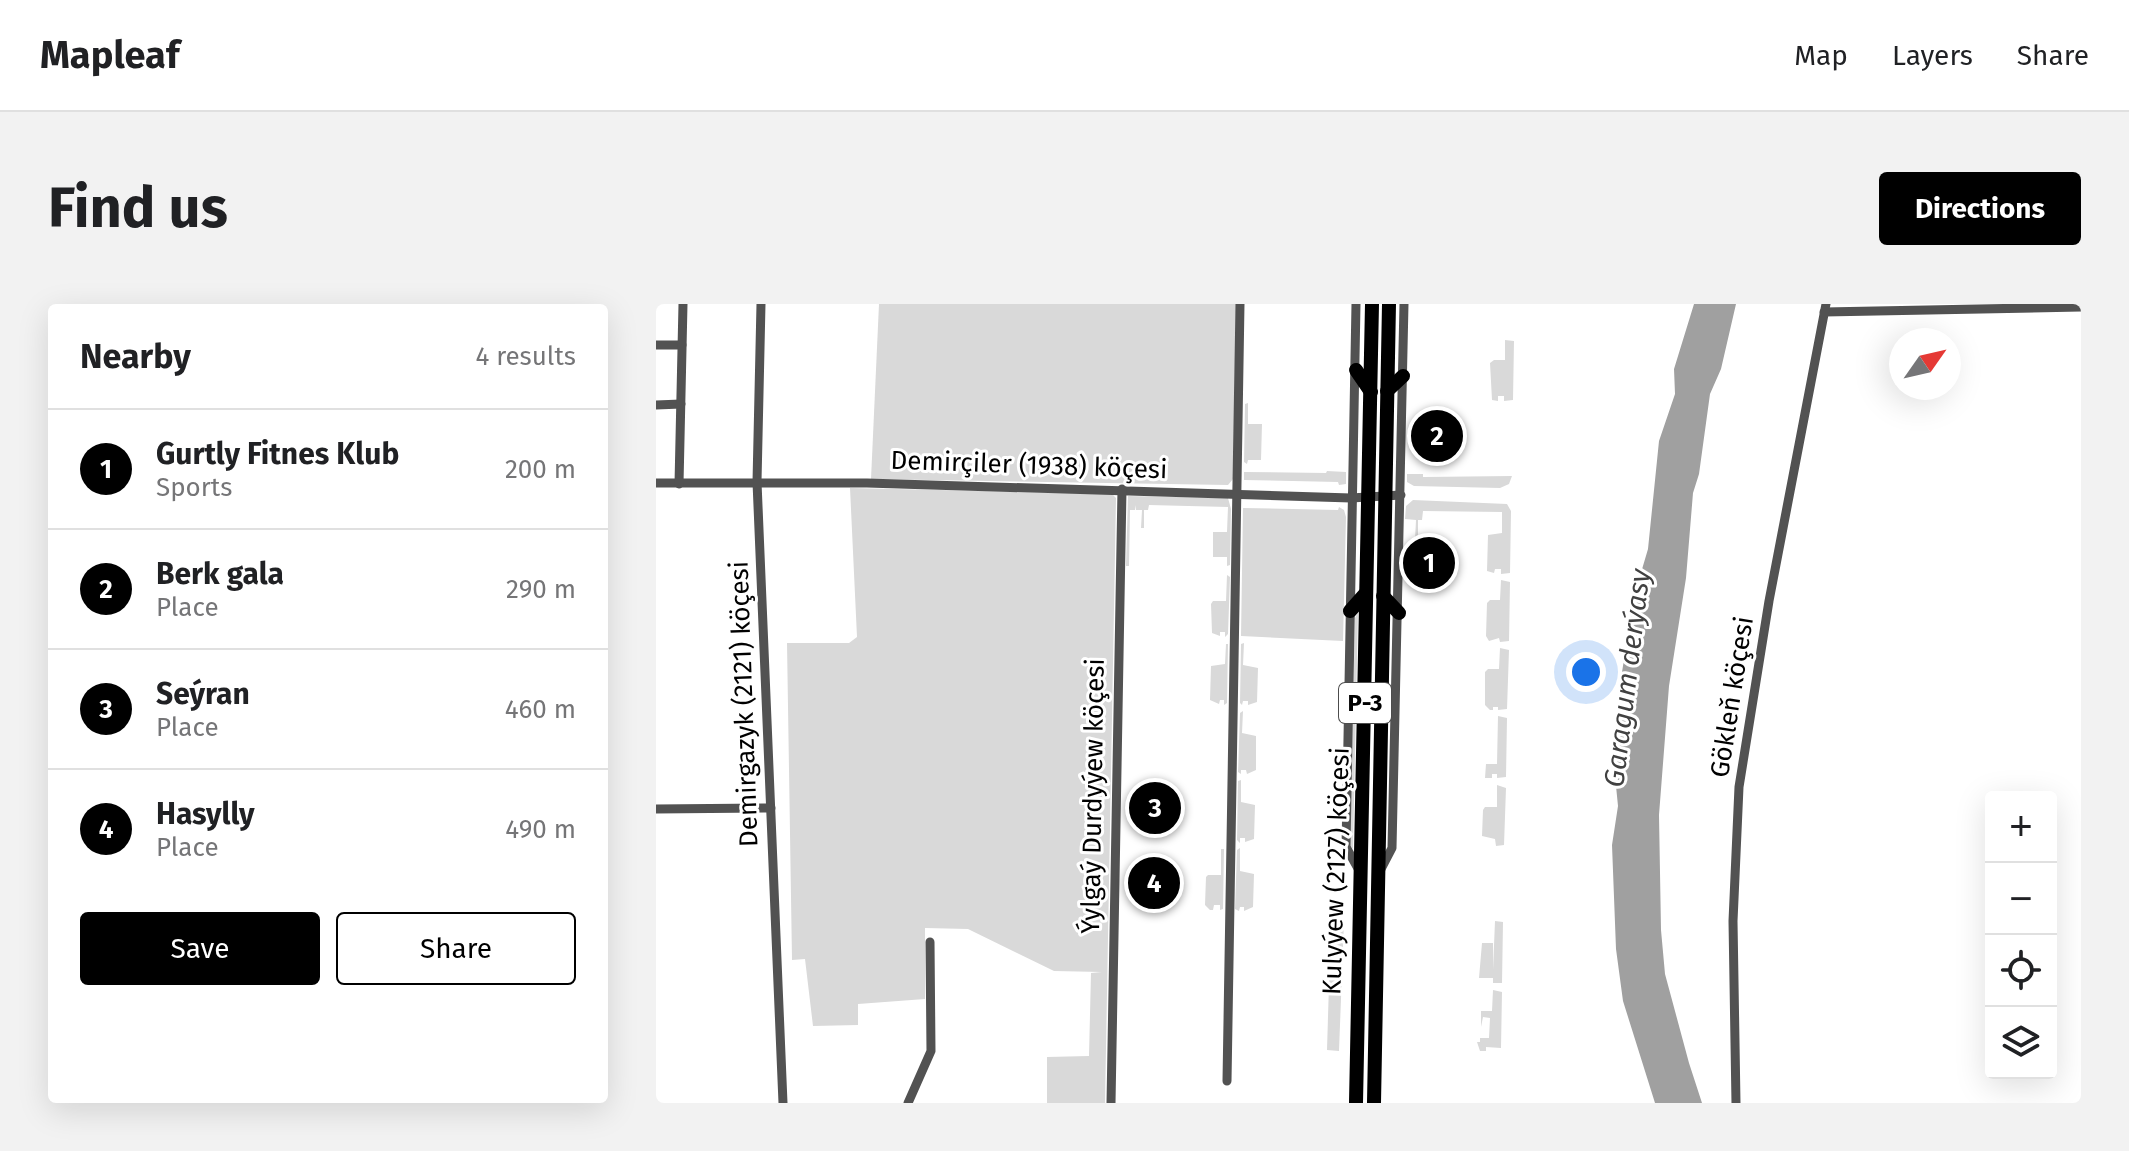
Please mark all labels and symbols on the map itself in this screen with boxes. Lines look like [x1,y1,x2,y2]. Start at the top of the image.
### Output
north arrow [1889,328,1961,400]
pin: 2 [1411,406,1463,466]
street label: Demirçiler (1938) köçesi [890,445,1168,485]
pin: 1 [1403,533,1455,593]
street label: Demirgazyk (2121) köçesi [724,560,764,848]
water label: Garagum derýasy [1597,566,1657,789]
street label: Gökleň köçesi [1704,614,1760,780]
your location [1566,652,1606,692]
street label: Ýylgaý Durdyýew köçesi [1075,658,1111,934]
road number: P-3 [1339,683,1391,723]
street label: Kulyýew (2127) köçesi [1316,747,1356,995]
pin: 3 [1129,778,1181,838]
pin: 4 [1128,853,1180,913]

